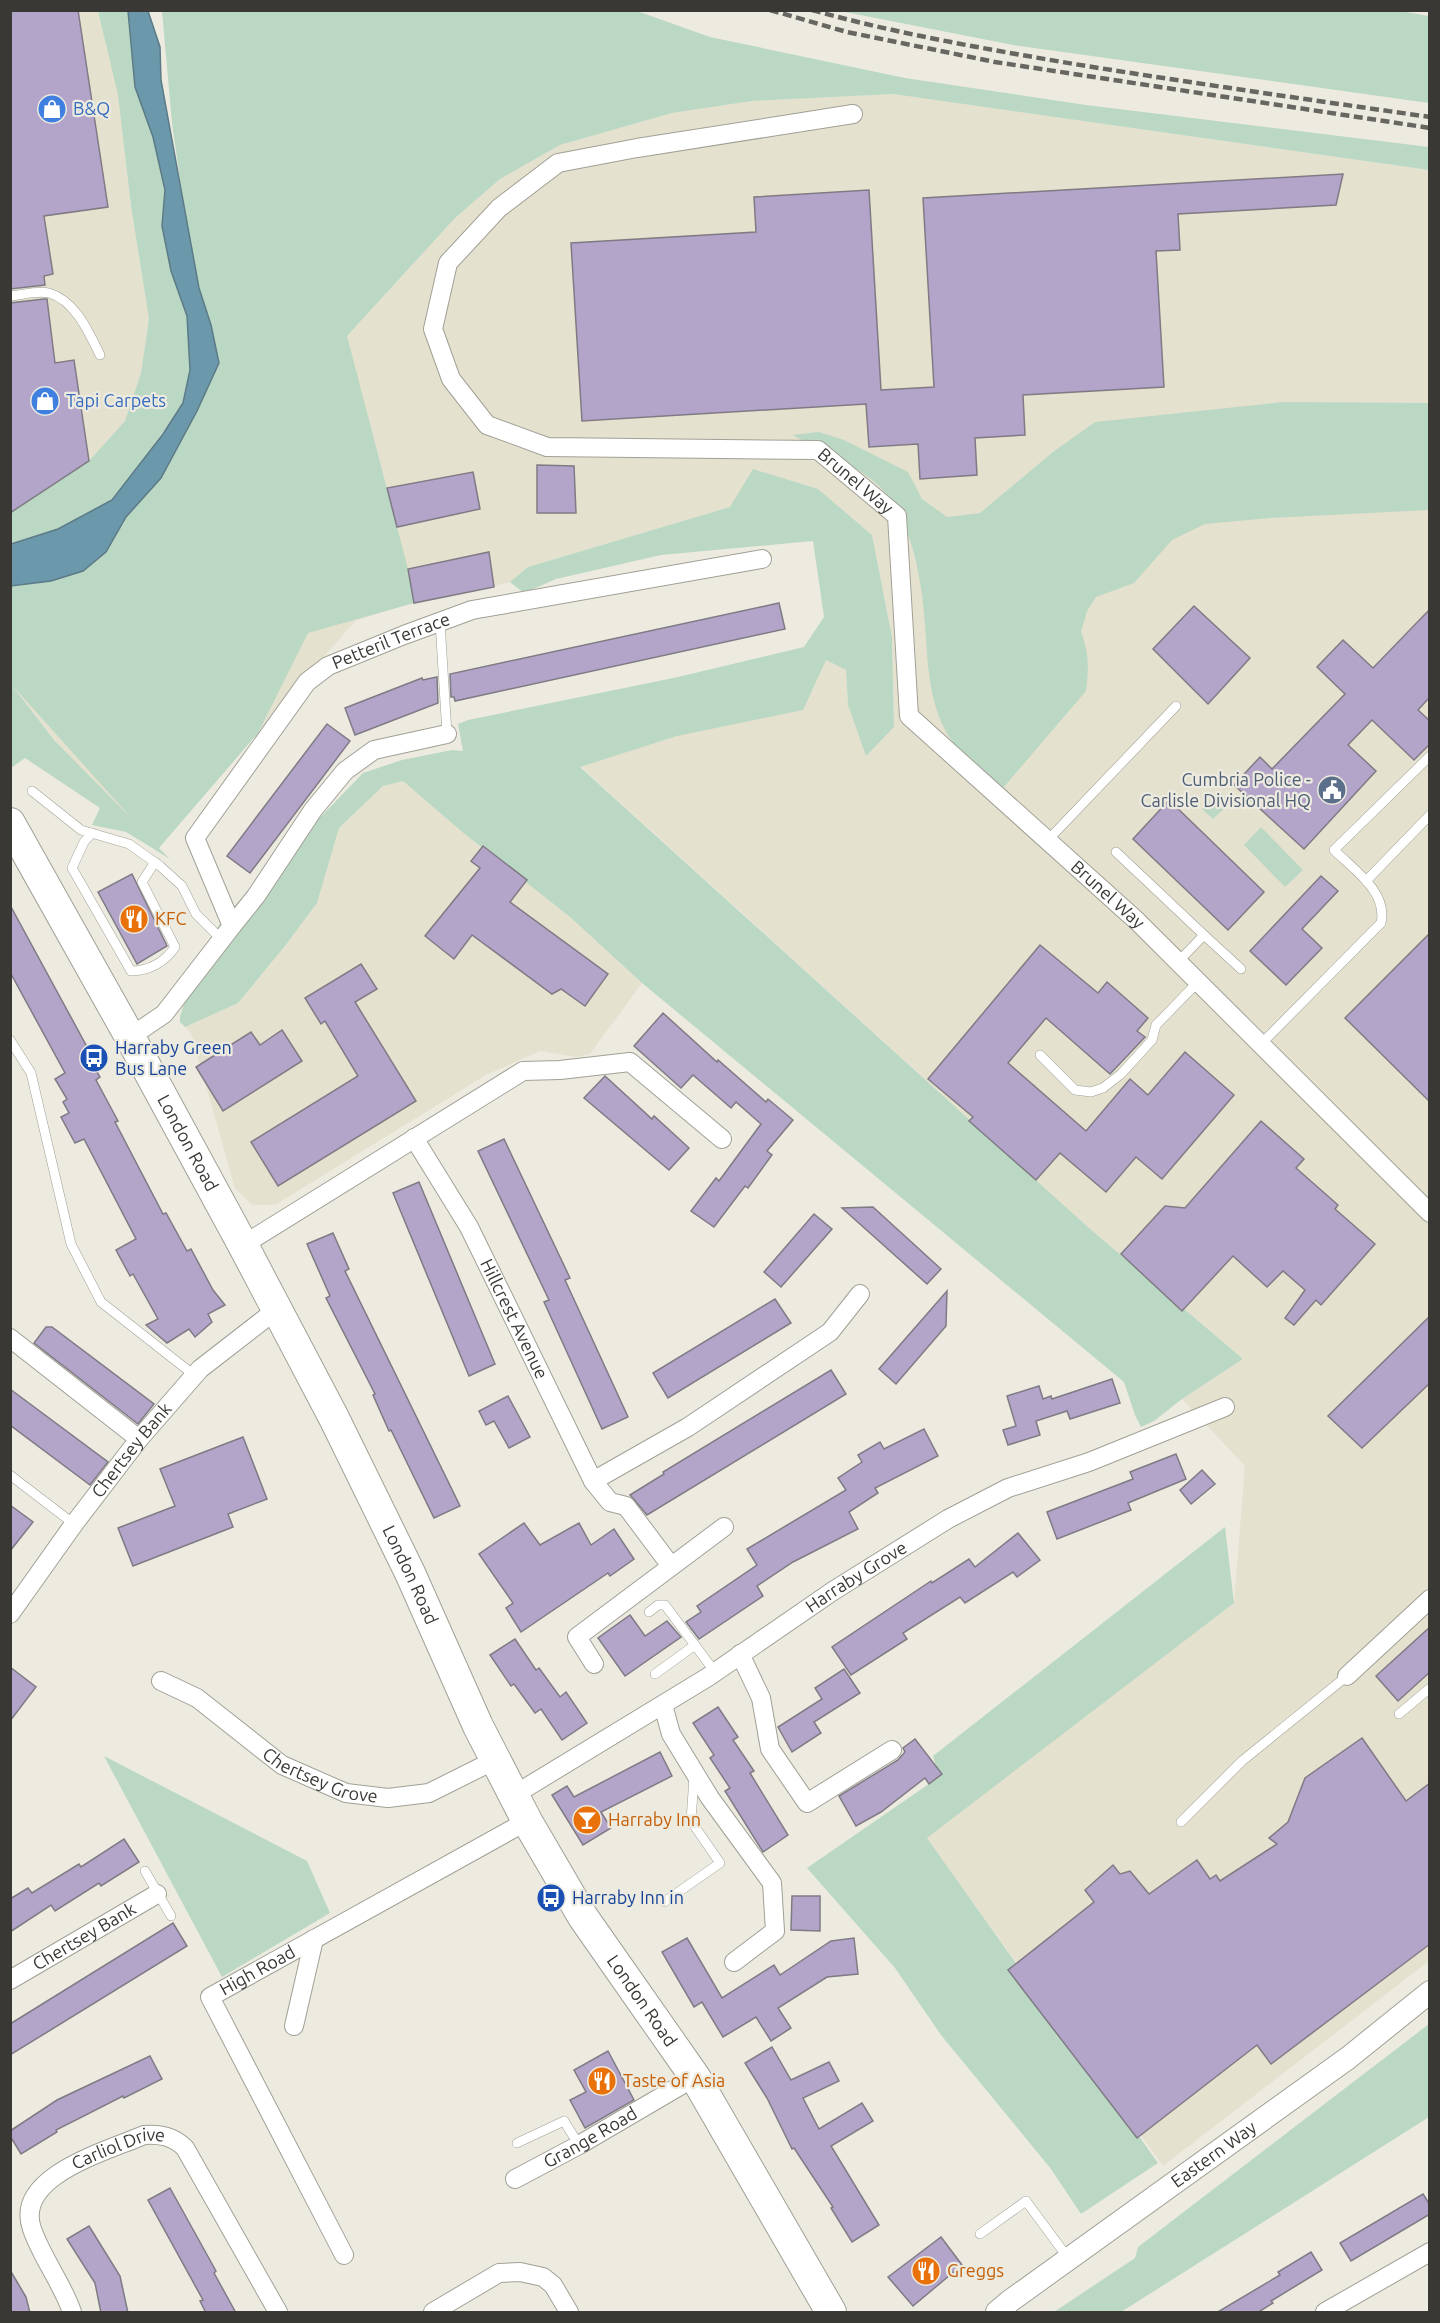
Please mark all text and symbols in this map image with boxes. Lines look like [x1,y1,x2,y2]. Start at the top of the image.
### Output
shop icon: B&Q [36,93,68,125]
place label: B&Q [73,98,110,119]
shop icon: Tapi Carpets [29,385,61,417]
place label: Tapi Carpets [66,390,166,410]
street label: Brunel Way [814,443,898,518]
street label: Petteril Terrace [329,608,452,672]
place label: Cumbria Police - Carlisle Divisional HQ [1140,769,1311,811]
public building icon: Cumbria Police - Carlisle Divisional HQ [1316,774,1348,806]
street label: Brunel Way [1068,856,1150,932]
restaurant icon: KFC [118,903,150,935]
place label: KFC [155,908,186,928]
place label: Harraby Green Bus Lane [115,1037,232,1078]
bus stop icon: Harraby Green Bus Lane [78,1042,110,1074]
street label: London Road [154,1091,223,1194]
street label: Hillcrest Avenue [477,1255,553,1382]
street label: Chertsey Bank [87,1398,175,1501]
street label: London Road [379,1522,443,1627]
street label: Harraby Grove [801,1536,910,1616]
street label: Chertsey Grove [259,1743,379,1806]
bar icon: Harraby Inn [571,1804,603,1836]
place label: Harraby Inn [608,1809,701,1829]
bus stop icon: Harraby Inn in [535,1882,567,1914]
place label: Harraby Inn in [572,1887,684,1907]
street label: Chertsey Bank [29,1898,139,1974]
street label: High Road [216,1941,298,1999]
street label: London Road [604,1951,681,2050]
restaurant icon: Taste of Asia [586,2065,618,2097]
place label: Taste of Asia [623,2070,725,2090]
street label: Grange Road [540,2102,640,2171]
street label: Eastern Way [1167,2116,1260,2191]
street label: Carliol Drive [68,2124,167,2173]
restaurant icon: Greggs [910,2255,942,2287]
place label: Greggs [947,2260,1004,2280]

